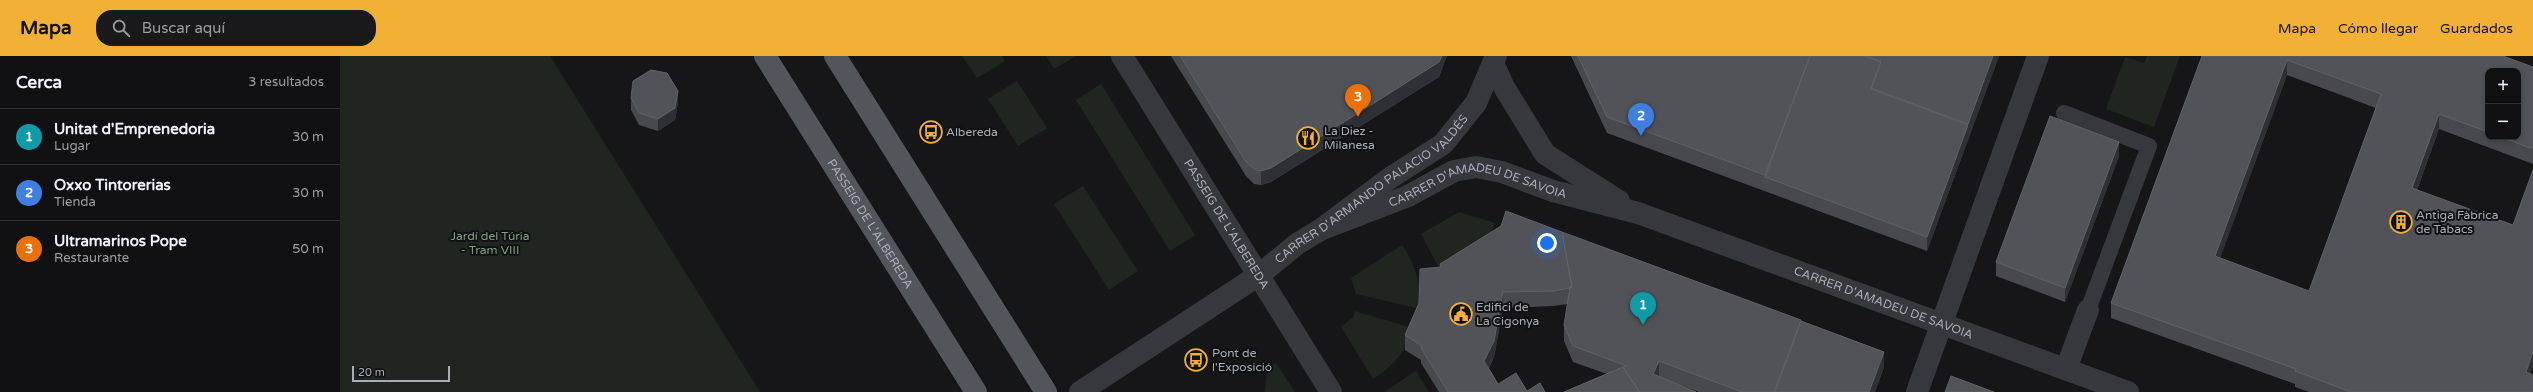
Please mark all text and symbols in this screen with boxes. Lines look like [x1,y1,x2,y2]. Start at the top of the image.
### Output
search box [96,10,376,46]
text: Mapa [20,17,72,39]
icon: search [110,17,132,39]
text: Buscar aquí [142,19,225,37]
text: Mapa [2278,20,2316,37]
text: Cómo llegar [2338,20,2418,37]
text: Guardados [2440,20,2513,37]
map controls [2485,68,2521,140]
button: + [2485,68,2521,104]
text: Cerca [16,72,62,93]
text: 3 resultados [248,74,324,90]
pin: 3 [1345,84,1371,117]
pin: 2 [1628,103,1654,136]
button: − [2485,104,2521,140]
street label: CARRER D'ARMANDO PALACIO VALDÉS [1272,112,1471,266]
bus stop icon: Albereda [918,119,944,145]
text: Unitat d'Emprenedoria [54,120,215,138]
place label: La Diez - Milanesa [1324,124,1375,152]
place label: Albereda [946,125,998,139]
restaurant icon: La Diez - Milanesa [1295,125,1321,151]
text: 1 [25,129,33,145]
text: 30 m [292,129,324,145]
text: Lugar [54,138,90,154]
street label: PASSEIG DE L'ALBEREDA [825,157,916,291]
street label: PASSEIG DE L'ALBEREDA [1181,157,1272,291]
text: CARRER D'AMADEU DE SAVOIA [1387,160,1568,210]
text: Oxxo Tintorerias [54,176,171,194]
text: 2 [25,185,33,201]
text: 30 m [292,185,324,201]
street label: CARRER D'AMADEU DE SAVOIA [1383,189,1573,213]
text: Tienda [54,194,96,210]
place label: Antiga Fàbrica de Tabacs [2416,208,2498,236]
building icon: Antiga Fàbrica de Tabacs [2388,209,2414,235]
park label: Jardí del Túria - Tram VIII [450,229,530,257]
text: Ultramarinos Pope [54,232,187,250]
your location [1537,233,1557,253]
text: 3 [25,241,33,257]
text: 50 m [292,241,324,257]
text: Restaurante [54,250,129,266]
street label: CARRER D'AMADEU DE SAVOIA [1792,264,1975,342]
pin: 1 [1630,292,1656,325]
place label: Edifici de La Cigonya [1476,300,1539,328]
public building icon: Edifici de La Cigonya [1448,301,1474,327]
place label: Pont de l'Exposició [1212,346,1272,374]
bus stop icon: Pont de l'Exposició [1183,347,1209,373]
scale bar [352,364,450,383]
text: 20 m [358,366,385,379]

